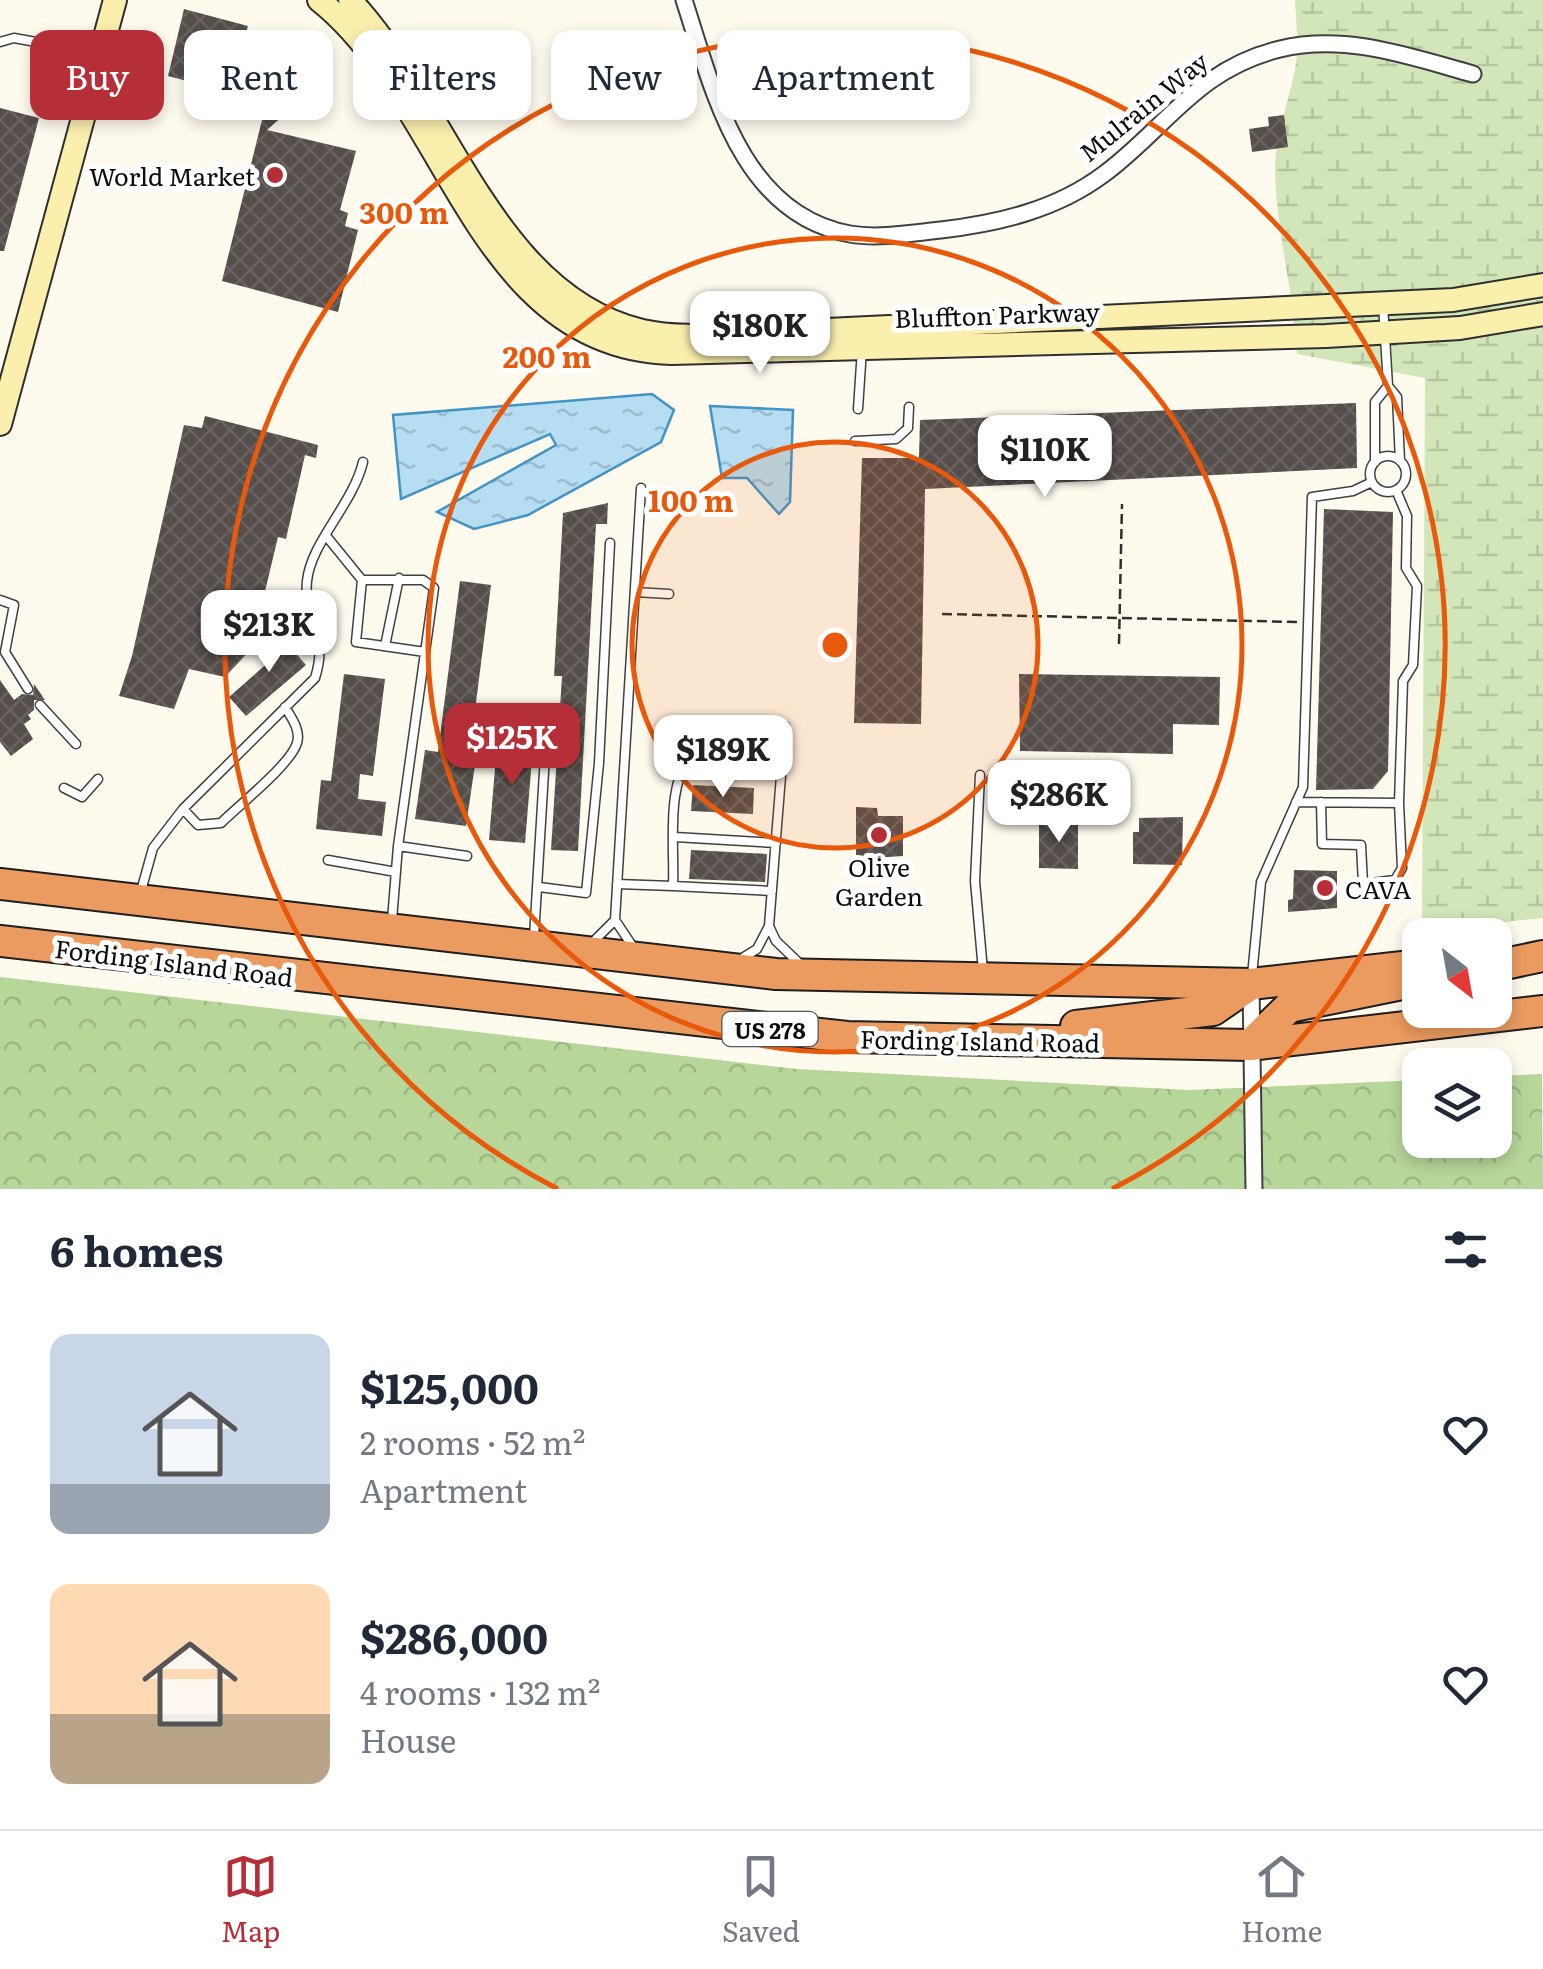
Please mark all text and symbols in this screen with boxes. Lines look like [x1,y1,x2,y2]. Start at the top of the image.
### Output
chip: Buy [30,30,164,120]
chip: Rent [184,30,333,120]
chip: Filters [353,30,531,120]
chip: New [551,30,697,120]
chip: Apartment [717,30,970,120]
street label: Mulrain Way [1071,42,1216,170]
place label: World Market [89,157,255,194]
marker: World Market [264,164,286,186]
text: 300 m [359,189,449,233]
pin: $180K [690,291,830,376]
street label: Bluffton Parkway [894,292,1101,336]
text: $180K [712,299,808,347]
text: 200 m [503,333,592,377]
pin: $110K [975,415,1115,500]
text: $110K [1000,423,1090,471]
text: 100 m [648,477,734,521]
pin: $213K [199,590,339,675]
text: $213K [223,598,315,646]
centre of rings [817,627,853,663]
pin: $125K [442,703,582,788]
text: $125K [466,711,558,759]
pin: $189K [653,715,793,800]
text: $189K [676,723,770,771]
pin: $286K [989,760,1129,845]
text: $286K [1010,768,1108,816]
marker: Olive Garden [868,824,890,846]
place label: Olive Garden [835,848,923,914]
place label: CAVA [1345,870,1411,907]
marker: CAVA [1314,877,1336,899]
north arrow [1402,918,1512,1028]
map controls [1402,918,1512,1158]
street label: Fording Island Road [53,929,295,995]
road number: US 278 [722,1012,818,1046]
street label: Fording Island Road [860,1019,1100,1061]
button: layers [1402,1048,1512,1158]
text: 6 homes [50,1218,224,1280]
icon: filters [1438,1222,1493,1277]
text: $125,000 [360,1355,539,1417]
icon: home [130,1374,250,1494]
icon: heart [1438,1407,1493,1462]
text: 2 rooms · 52 m² [360,1417,586,1465]
text: Apartment [360,1465,527,1513]
text: $286,000 [360,1605,548,1667]
icon: home [130,1624,250,1744]
icon: heart [1438,1657,1493,1712]
text: 4 rooms · 132 m² [360,1667,600,1715]
text: House [360,1715,456,1763]
tab: Map [221,1849,280,1951]
tab: Saved [722,1849,800,1951]
tab: Home [1241,1849,1322,1951]

